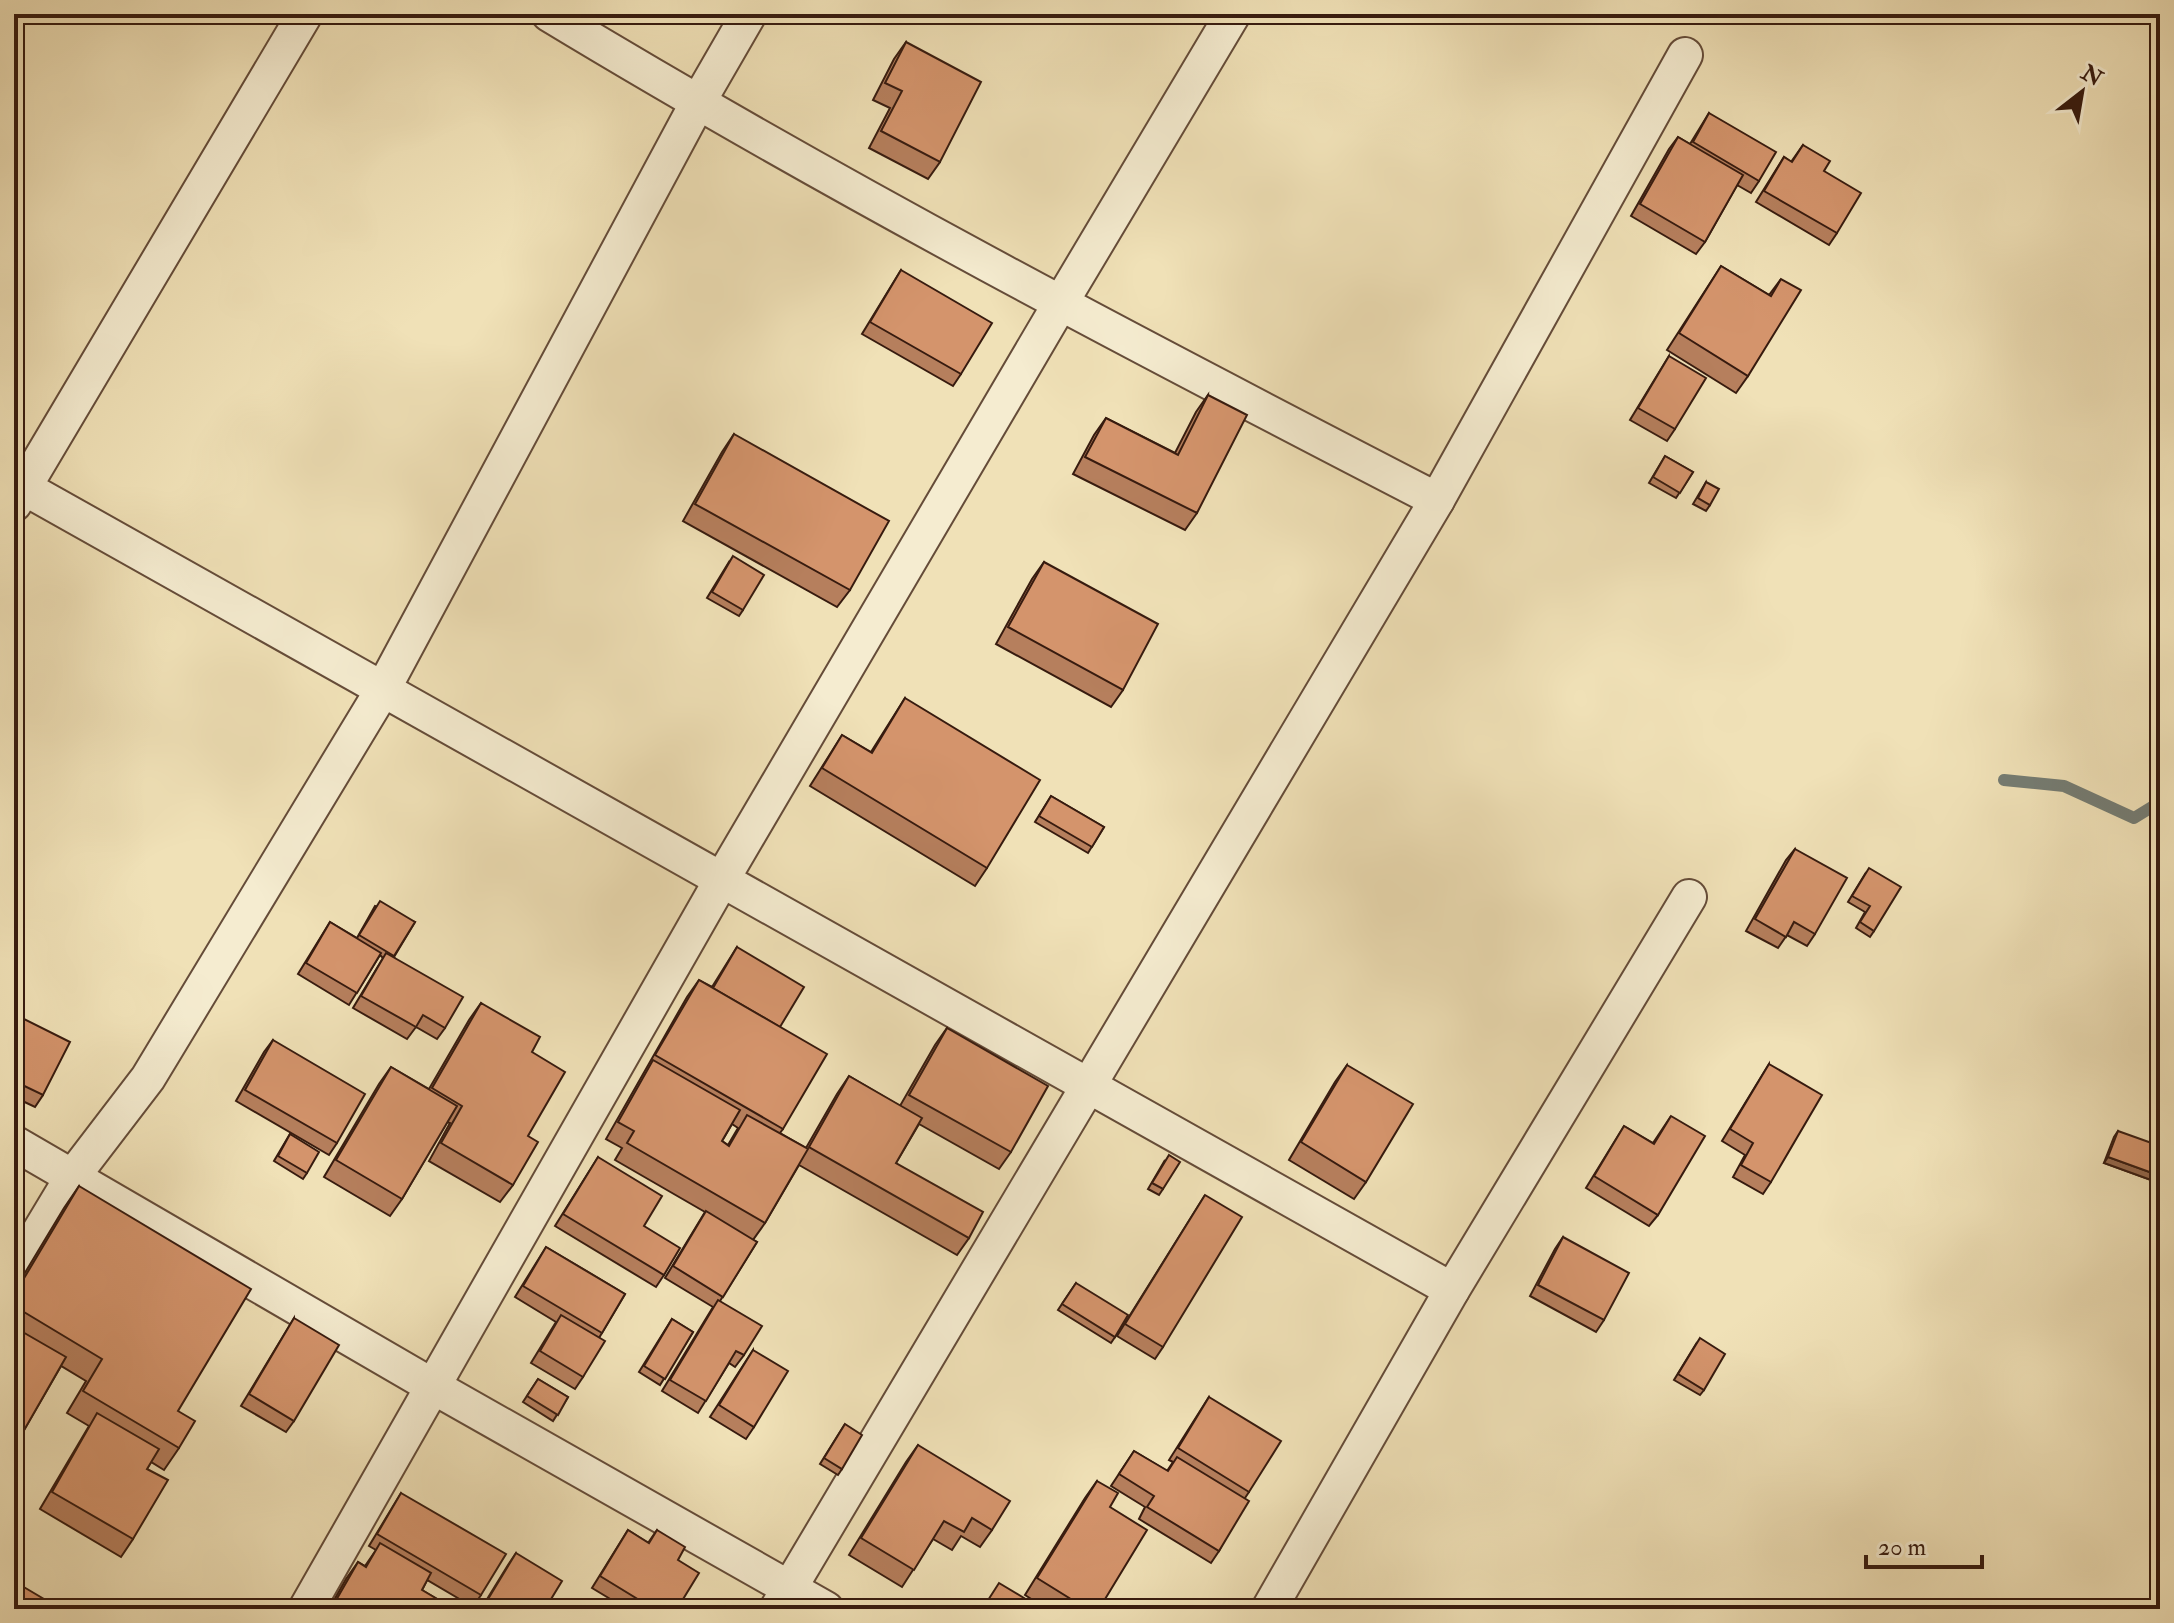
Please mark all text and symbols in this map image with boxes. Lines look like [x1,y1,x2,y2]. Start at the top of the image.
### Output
north arrow [2042,52,2122,132]
text: N [2075,58,2108,93]
scale bar [1866,1519,1982,1569]
text: 20 m [1878,1532,1927,1563]

